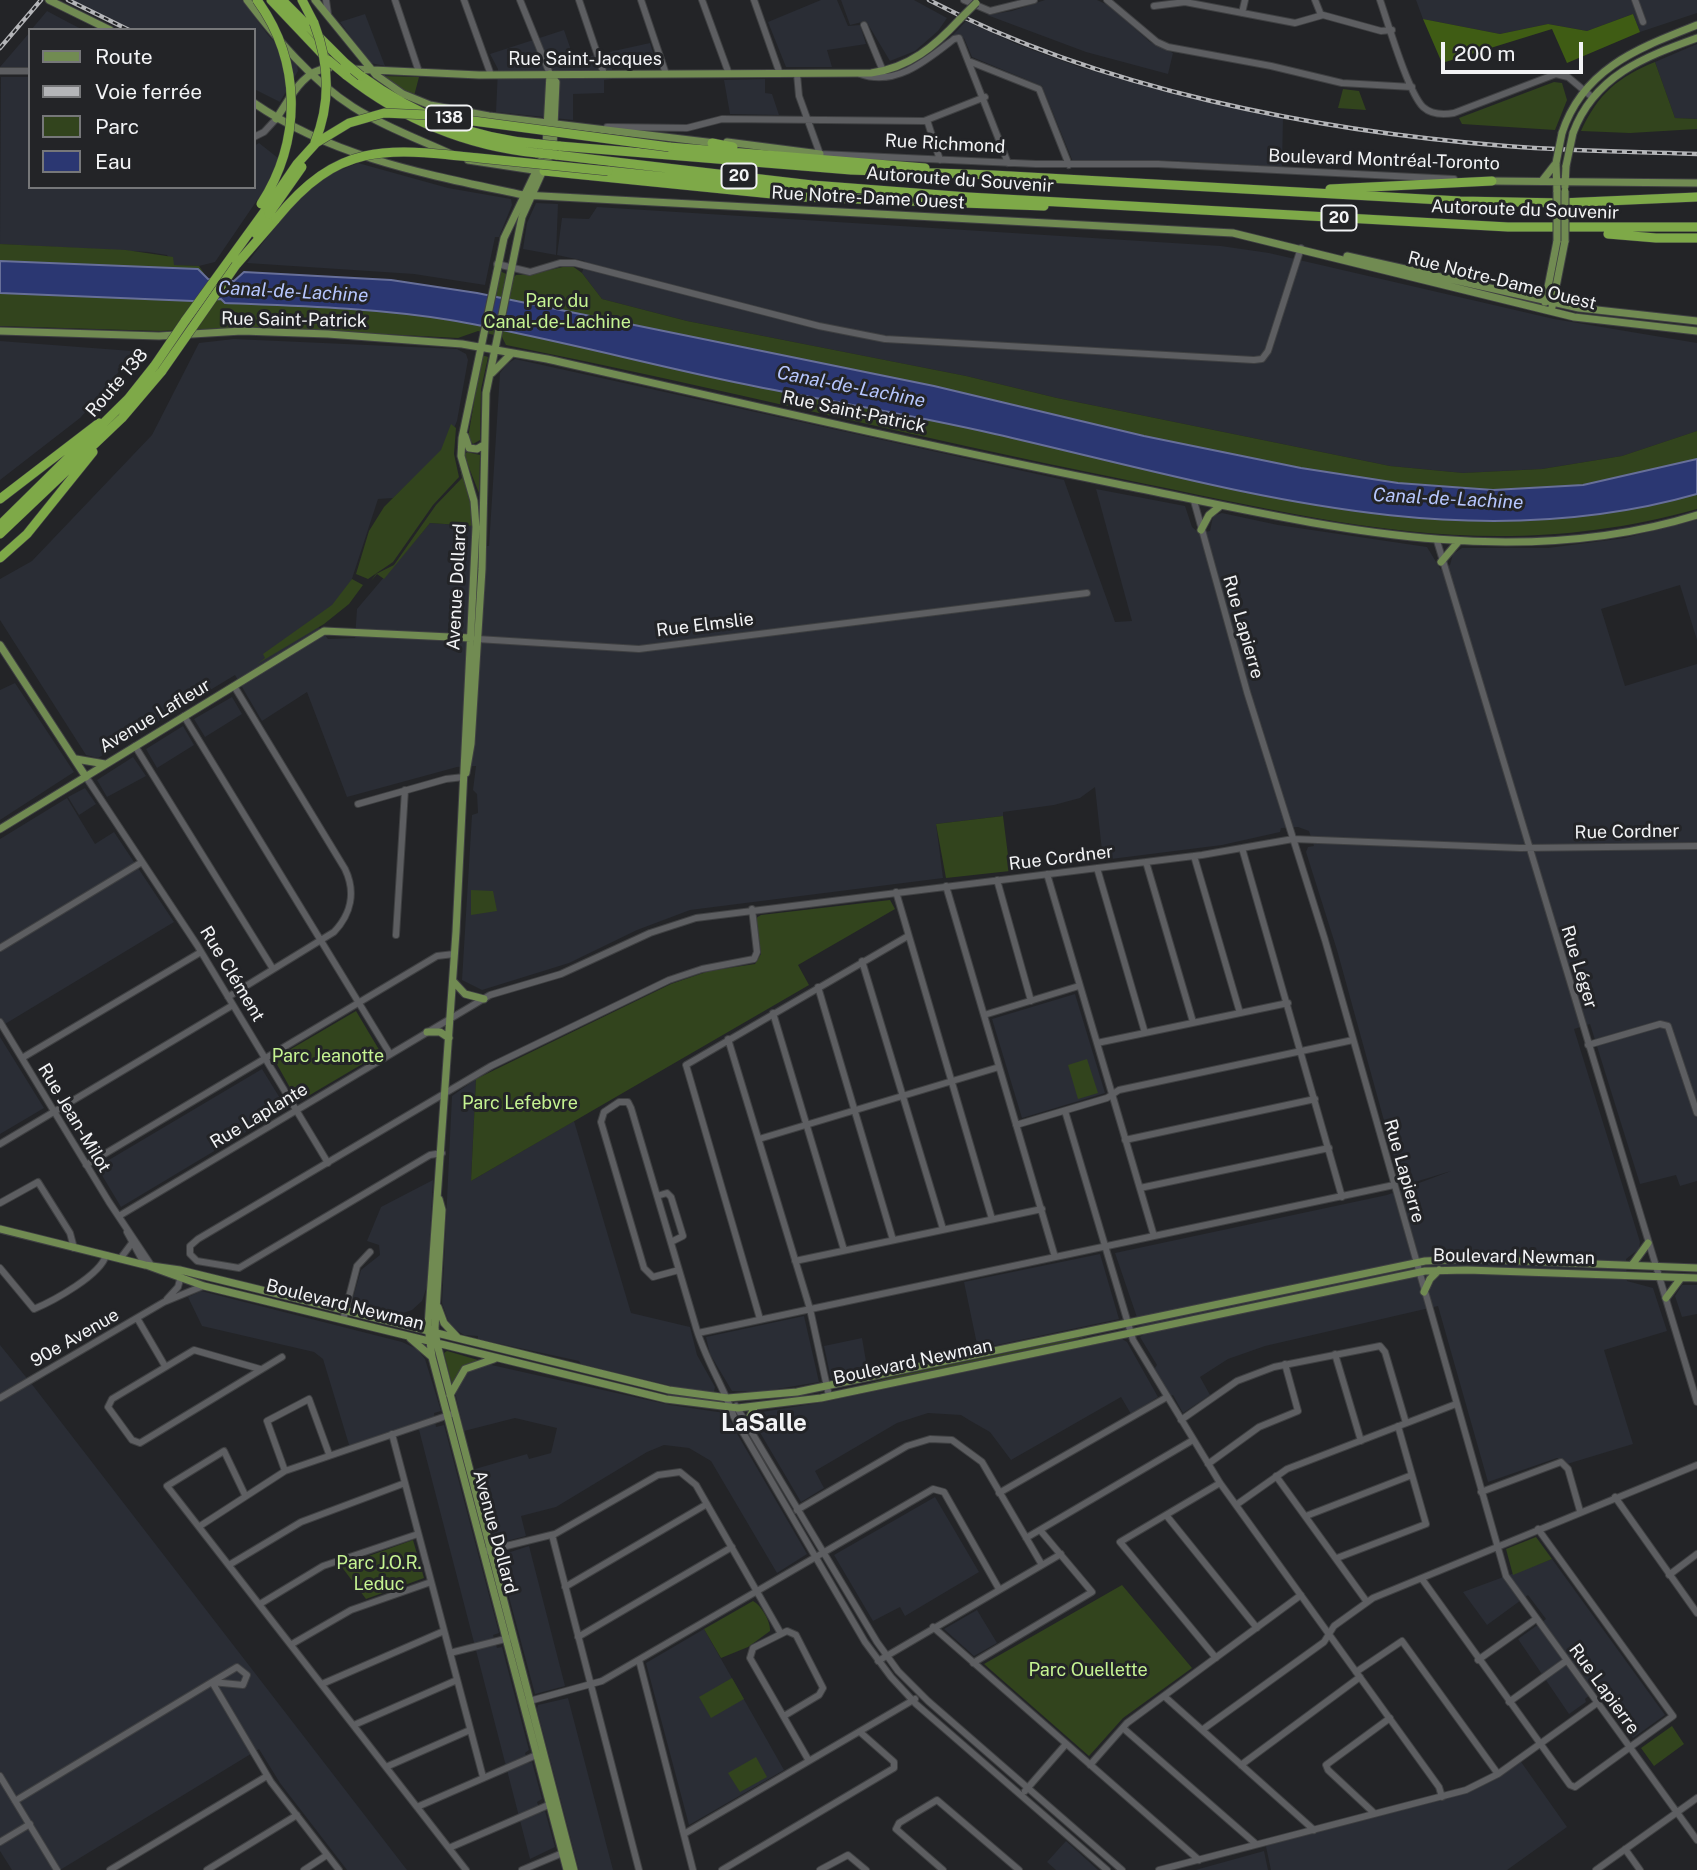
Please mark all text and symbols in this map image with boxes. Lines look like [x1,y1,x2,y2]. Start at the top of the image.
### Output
legend [28,28,256,189]
scale bar [1445,28,1587,72]
text: 200 m [1454,41,1515,66]
text: Route [95,44,153,69]
street label: Rue Saint-Jacques [508,48,662,70]
text: Voie ferrée [95,79,202,104]
road number: 138 [426,106,472,130]
text: Parc [95,114,139,139]
street label: Rue Richmond [884,130,1006,158]
street label: Boulevard Montréal-Toronto [1268,145,1500,175]
text: Eau [95,149,132,174]
street label: Autoroute du Souvenir [865,163,1055,197]
road number: 20 [722,164,756,188]
street label: Rue Notre-Dame Ouest [771,182,965,214]
street label: Autoroute du Souvenir [1431,196,1619,224]
road number: 20 [1322,206,1356,230]
street label: Rue Notre-Dame Ouest [1405,247,1599,315]
water label: Canal-de-Lachine [217,277,369,307]
park label: Parc du Canal-de-Lachine [483,290,631,332]
street label: Rue Saint-Patrick [221,308,367,332]
street label: Route 138 [81,344,153,422]
water label: Canal-de-Lachine [775,361,927,413]
street label: Rue Saint-Patrick [780,386,928,438]
water label: Canal-de-Lachine [1372,484,1524,514]
street label: Avenue Dollard [443,523,471,651]
street label: Rue Lapierre [1218,573,1268,681]
street label: Rue Elmslie [655,608,755,642]
street label: Avenue Lafleur [96,674,214,758]
street label: Rue Cordner [1574,820,1680,844]
street label: Rue Cordner [1008,841,1114,875]
street label: Rue Clément [195,922,269,1026]
street label: Rue Léger [1556,923,1602,1011]
park label: Parc Jeanotte [272,1045,384,1067]
street label: Rue Jean-Milot [33,1059,115,1177]
street label: Rue Laplante [206,1078,312,1154]
park label: Parc Lefebvre [462,1092,578,1114]
street label: Rue Lapierre [1379,1117,1429,1225]
street label: Boulevard Newman [1433,1245,1595,1269]
street label: Boulevard Newman [264,1275,426,1335]
street label: 90e Avenue [27,1304,123,1372]
street label: Boulevard Newman [831,1335,995,1389]
district label: LaSalle [721,1410,807,1438]
street label: Avenue Dollard [468,1468,522,1596]
park label: Parc J.O.R. Leduc [336,1552,422,1594]
street label: Rue Lapierre [1564,1640,1644,1738]
park label: Parc Ouellette [1028,1659,1148,1681]

